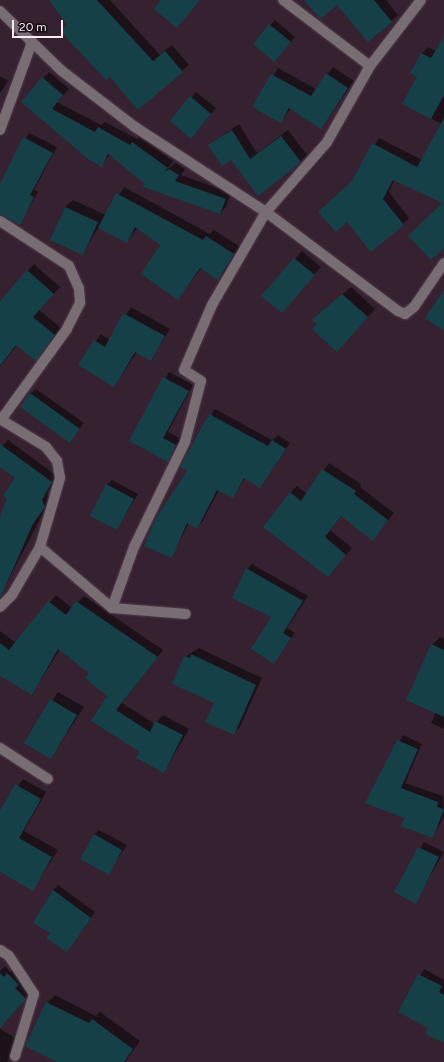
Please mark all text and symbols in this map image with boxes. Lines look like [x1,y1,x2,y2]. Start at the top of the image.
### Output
scale bar [14,12,65,38]
text: 20 m [19,20,47,34]

